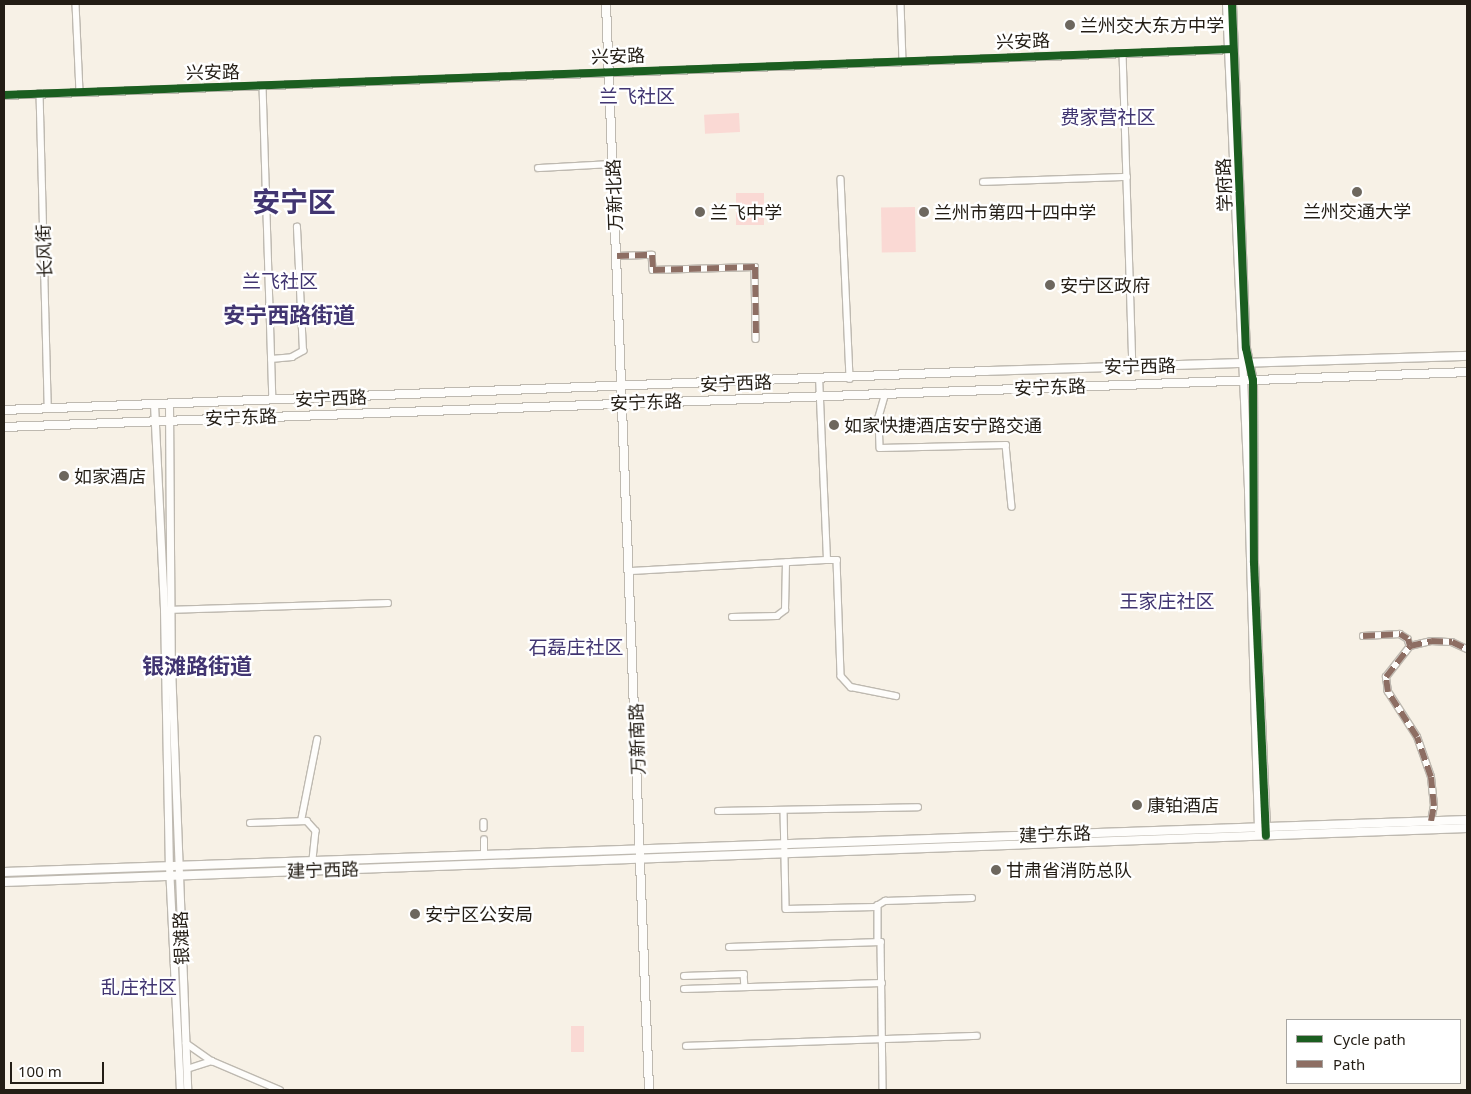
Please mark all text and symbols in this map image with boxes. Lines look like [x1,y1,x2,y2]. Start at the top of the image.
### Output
place label: 兰州交大东方中学 [1080,14,1224,36]
marker: 兰州交大东方中学 [1064,19,1076,31]
street label: 兴安路 [996,29,1050,53]
street label: 兴安路 [591,44,645,68]
street label: 兴安路 [186,61,240,83]
district label: 兰飞社区 [599,86,675,108]
district label: 费家营社区 [1061,107,1155,129]
street label: 学府路 [1212,158,1236,212]
street label: 万新北路 [602,159,626,231]
district label: 安宁区 [252,184,336,218]
marker: 兰州交通大学 [1351,186,1363,198]
place label: 兰州交通大学 [1303,200,1411,222]
place label: 兰飞中学 [710,201,782,223]
place label: 兰州市第四十四中学 [934,201,1096,223]
marker: 兰飞中学 [694,206,706,218]
marker: 兰州市第四十四中学 [918,206,930,218]
street label: 长风街 [32,224,56,278]
district label: 兰飞社区 [242,271,318,293]
place label: 安宁区政府 [1060,274,1150,296]
marker: 安宁区政府 [1044,279,1056,291]
district label: 安宁西路街道 [223,302,355,328]
street label: 安宁西路 [1104,355,1176,377]
street label: 安宁西路 [700,371,772,395]
street label: 安宁东路 [1014,375,1086,399]
street label: 安宁西路 [295,386,367,410]
street label: 安宁东路 [610,390,682,414]
street label: 安宁东路 [205,405,277,429]
place label: 如家快捷酒店安宁路交通 [844,414,1042,436]
marker: 如家快捷酒店安宁路交通 [828,419,840,431]
place label: 如家酒店 [74,465,146,487]
marker: 如家酒店 [58,470,70,482]
district label: 王家庄社区 [1120,591,1214,613]
district label: 石磊庄社区 [529,637,623,659]
district label: 银滩路街道 [142,653,252,679]
street label: 万新南路 [625,703,649,775]
place label: 康铂酒店 [1147,794,1219,816]
marker: 康铂酒店 [1131,799,1143,811]
street label: 建宁东路 [1019,822,1091,846]
street label: 建宁西路 [287,858,359,882]
place label: 甘肃省消防总队 [1006,859,1132,881]
marker: 甘肃省消防总队 [990,864,1002,876]
place label: 安宁区公安局 [425,903,533,925]
marker: 安宁区公安局 [409,908,421,920]
street label: 银滩路 [169,911,193,965]
district label: 乱庄社区 [101,977,177,999]
legend [1286,1019,1461,1084]
text: Cycle path [1333,1029,1406,1049]
scale bar [12,1052,106,1084]
text: Path [1333,1054,1365,1074]
text: 100 m [18,1061,62,1081]

